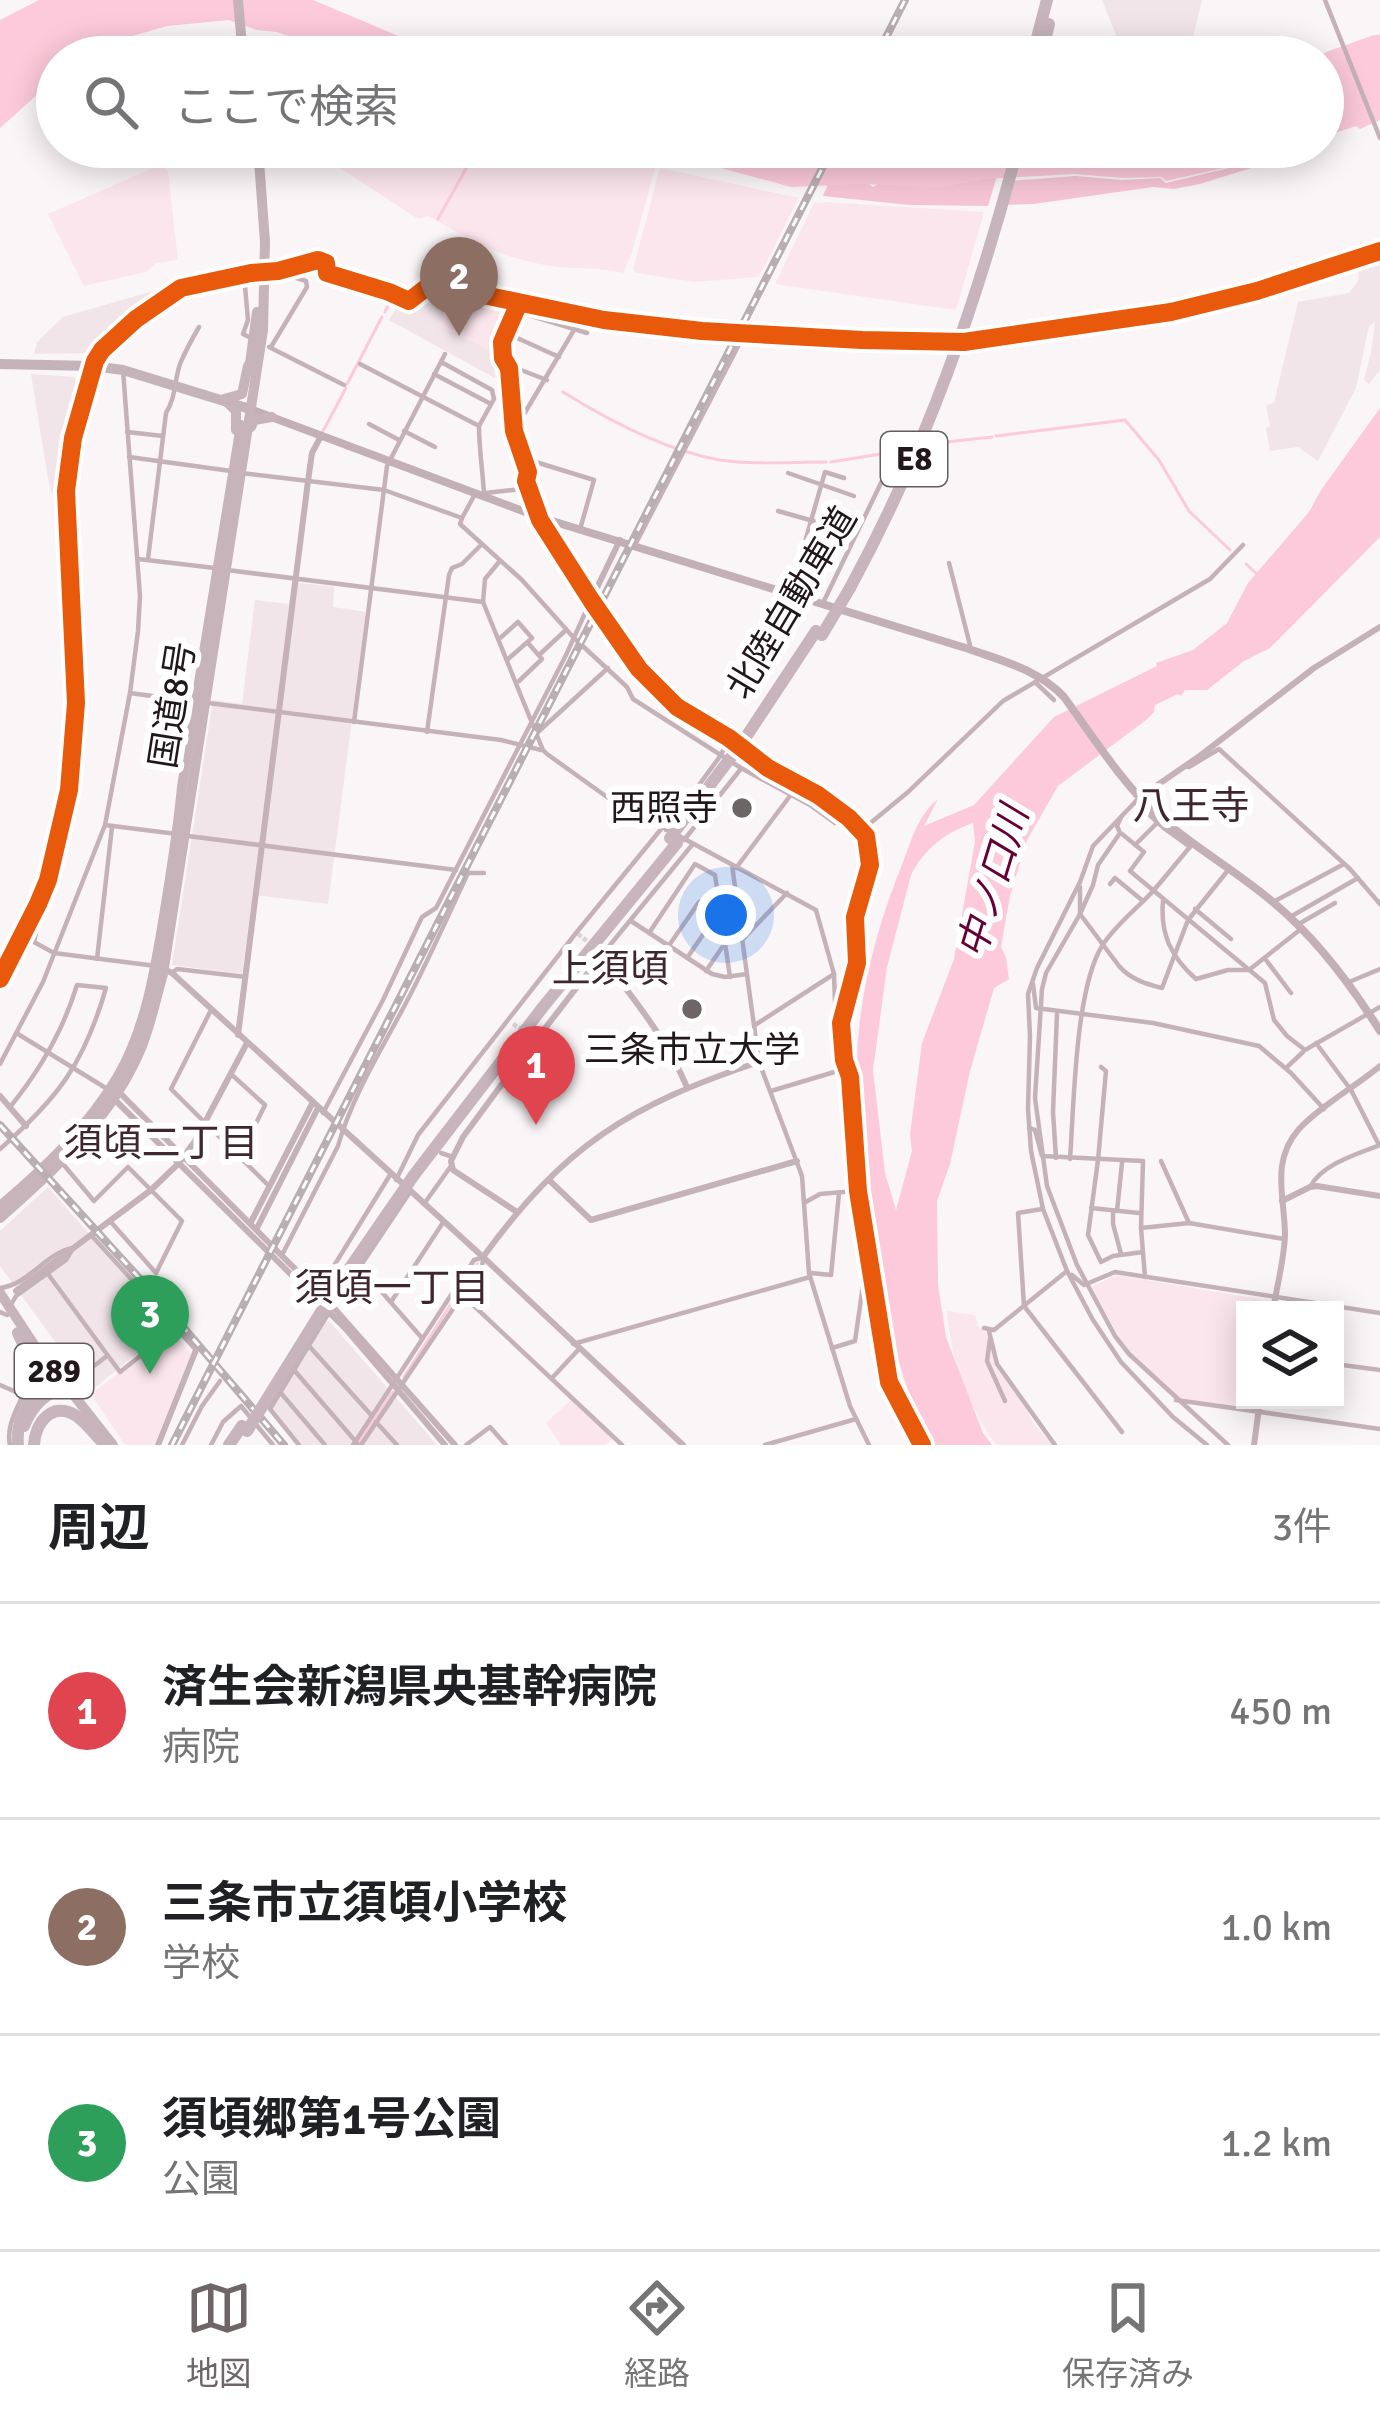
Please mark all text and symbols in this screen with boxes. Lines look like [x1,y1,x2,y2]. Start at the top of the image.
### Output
search box [36,36,1344,168]
icon: search [78,69,144,135]
text: ここで検索 [174,80,399,135]
pin: 2 [420,237,498,336]
road number: E8 [881,432,947,486]
street label: 北陸自動車道 [717,499,867,707]
street label: 国道8号 [141,639,205,771]
district label: 八王寺 [1132,782,1250,830]
place label: 西照寺 [610,786,718,831]
marker: 西照寺 [729,795,755,821]
water label: 中ノ口川 [947,797,1040,964]
your location [696,885,756,945]
district label: 上須頃 [551,945,669,993]
marker: 三条市立大学 [679,996,705,1022]
pin: 1 [497,1026,575,1125]
place label: 三条市立大学 [584,1028,800,1073]
district label: 須頃二丁目 [63,1119,259,1167]
district label: 須頃一丁目 [294,1264,490,1312]
pin: 3 [111,1275,189,1374]
map controls [1236,1301,1344,1409]
button: layers [1236,1301,1344,1409]
road number: 289 [15,1344,93,1398]
text: 周辺 [48,1497,150,1560]
text: 3件 [1272,1503,1332,1551]
text: 済生会新潟県央基幹病院 [162,1660,657,1715]
text: 1 [76,1687,98,1735]
text: 450 m [1229,1687,1332,1735]
text: 病院 [162,1723,240,1771]
text: 三条市立須頃小学校 [162,1876,567,1931]
text: 2 [76,1903,98,1951]
text: 1.0 km [1220,1903,1332,1951]
text: 学校 [162,1939,240,1987]
text: 須頃郷第1号公園 [162,2092,501,2147]
text: 3 [76,2119,98,2167]
text: 1.2 km [1220,2119,1332,2167]
text: 公園 [162,2155,240,2203]
tab: 地図 [186,2275,252,2395]
tab: 経路 [624,2275,690,2395]
tab: 保存済み [1062,2275,1194,2395]

